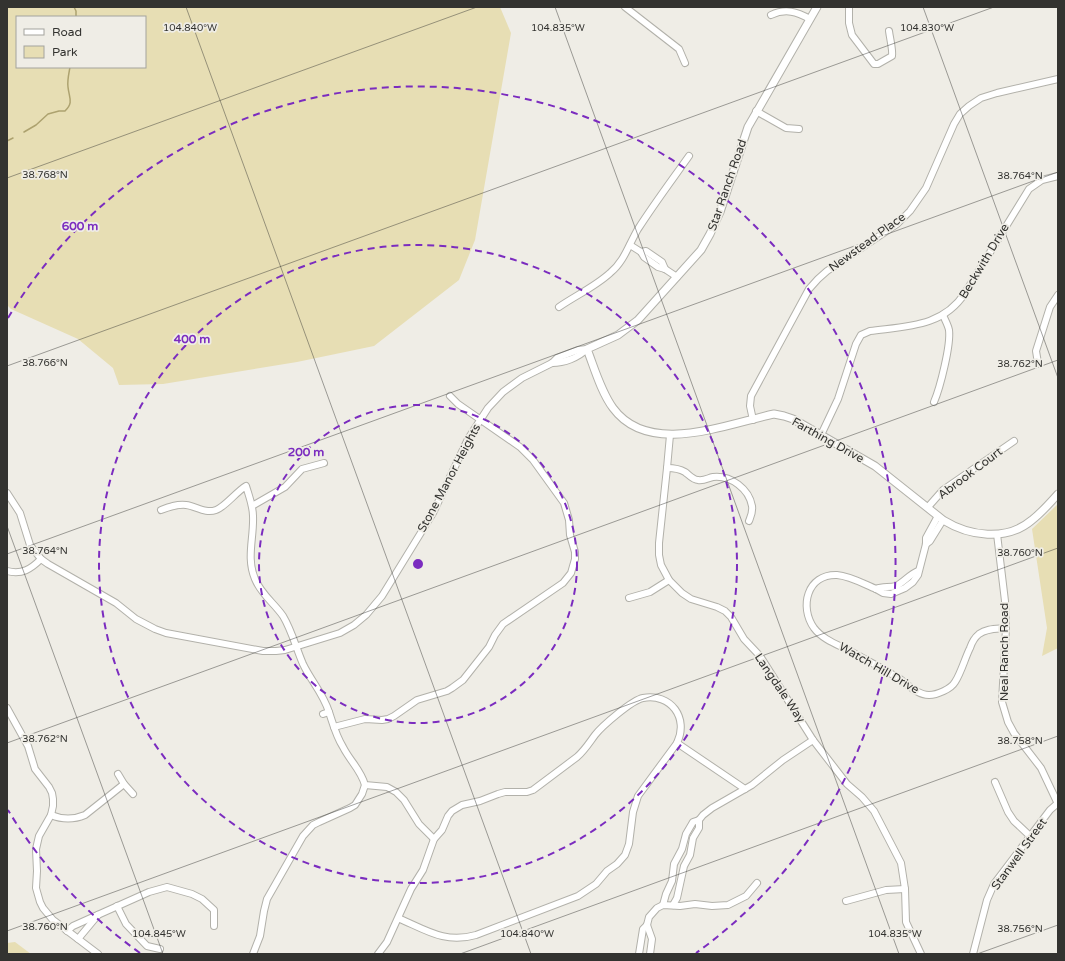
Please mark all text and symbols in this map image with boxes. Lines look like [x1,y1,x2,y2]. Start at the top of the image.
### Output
legend [16,16,146,68]
text: 104.840°W [163,22,217,34]
text: 104.835°W [531,22,585,34]
text: 104.830°W [900,22,954,34]
text: Road [52,25,82,39]
text: Park [52,45,78,59]
street label: Star Ranch Road [705,137,749,233]
text: 38.768°N [22,169,68,181]
text: 38.764°N [997,170,1043,182]
street label: Newstead Place [826,209,908,274]
text: 600 m [62,219,98,233]
street label: Beckwith Drive [956,221,1012,301]
text: 400 m [174,332,210,346]
text: 38.766°N [22,357,68,369]
text: 38.762°N [997,358,1043,370]
street label: Farthing Drive [790,414,867,466]
street label: Stone Manor Heights [415,421,484,535]
street label: Abrook Court [935,444,1005,502]
text: 200 m [288,445,324,459]
text: 38.764°N [22,545,68,557]
text: 38.760°N [997,547,1043,559]
centre of rings [411,557,425,571]
street label: Neal Ranch Road [997,603,1011,701]
street label: Watch Hill Drive [836,639,922,697]
street label: Langdale Way [752,651,809,726]
text: 38.762°N [22,733,68,745]
text: 38.758°N [997,735,1043,747]
street label: Stanwell Street [988,815,1050,893]
text: 38.760°N [22,921,68,933]
text: 38.756°N [997,923,1043,935]
text: 104.845°W [132,928,186,940]
text: 104.840°W [500,928,554,940]
text: 104.835°W [868,928,922,940]

